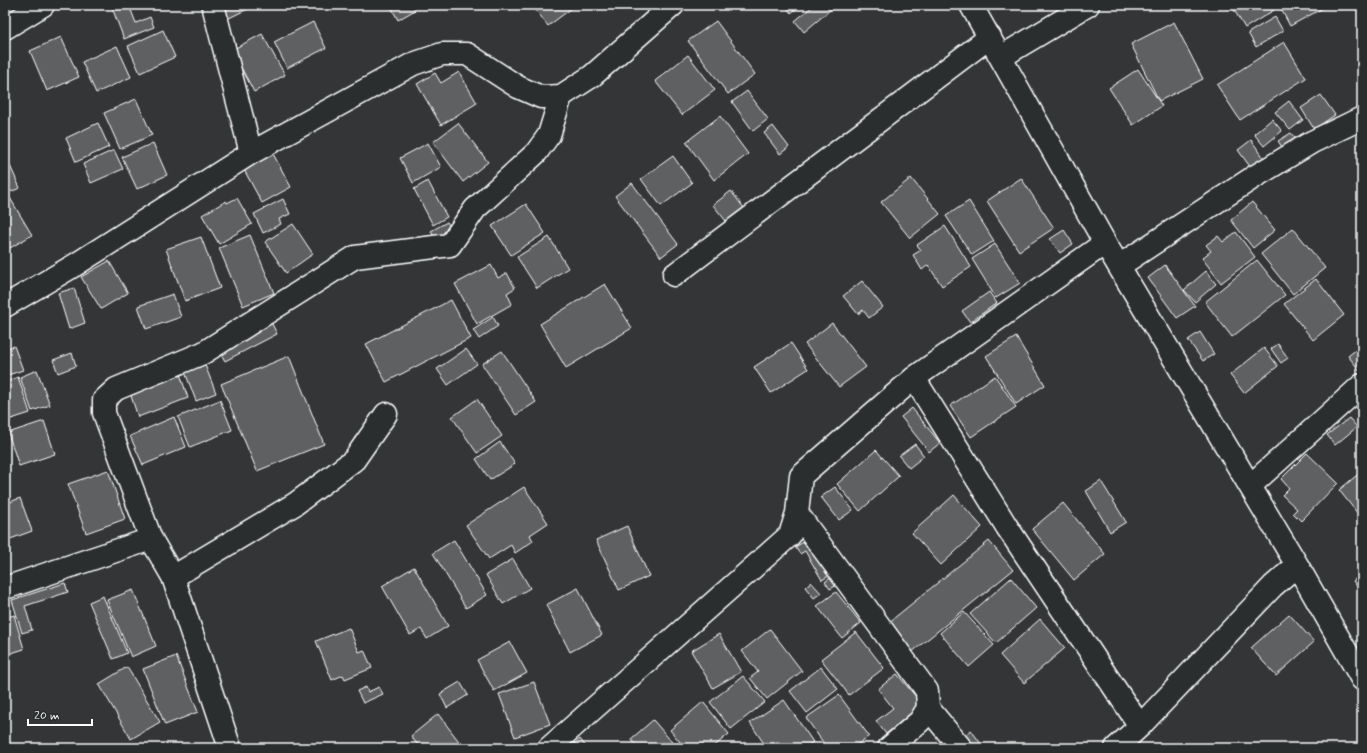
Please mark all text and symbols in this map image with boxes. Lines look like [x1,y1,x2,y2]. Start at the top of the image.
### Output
scale bar [28,701,92,727]
text: 20 m [34,708,60,724]

